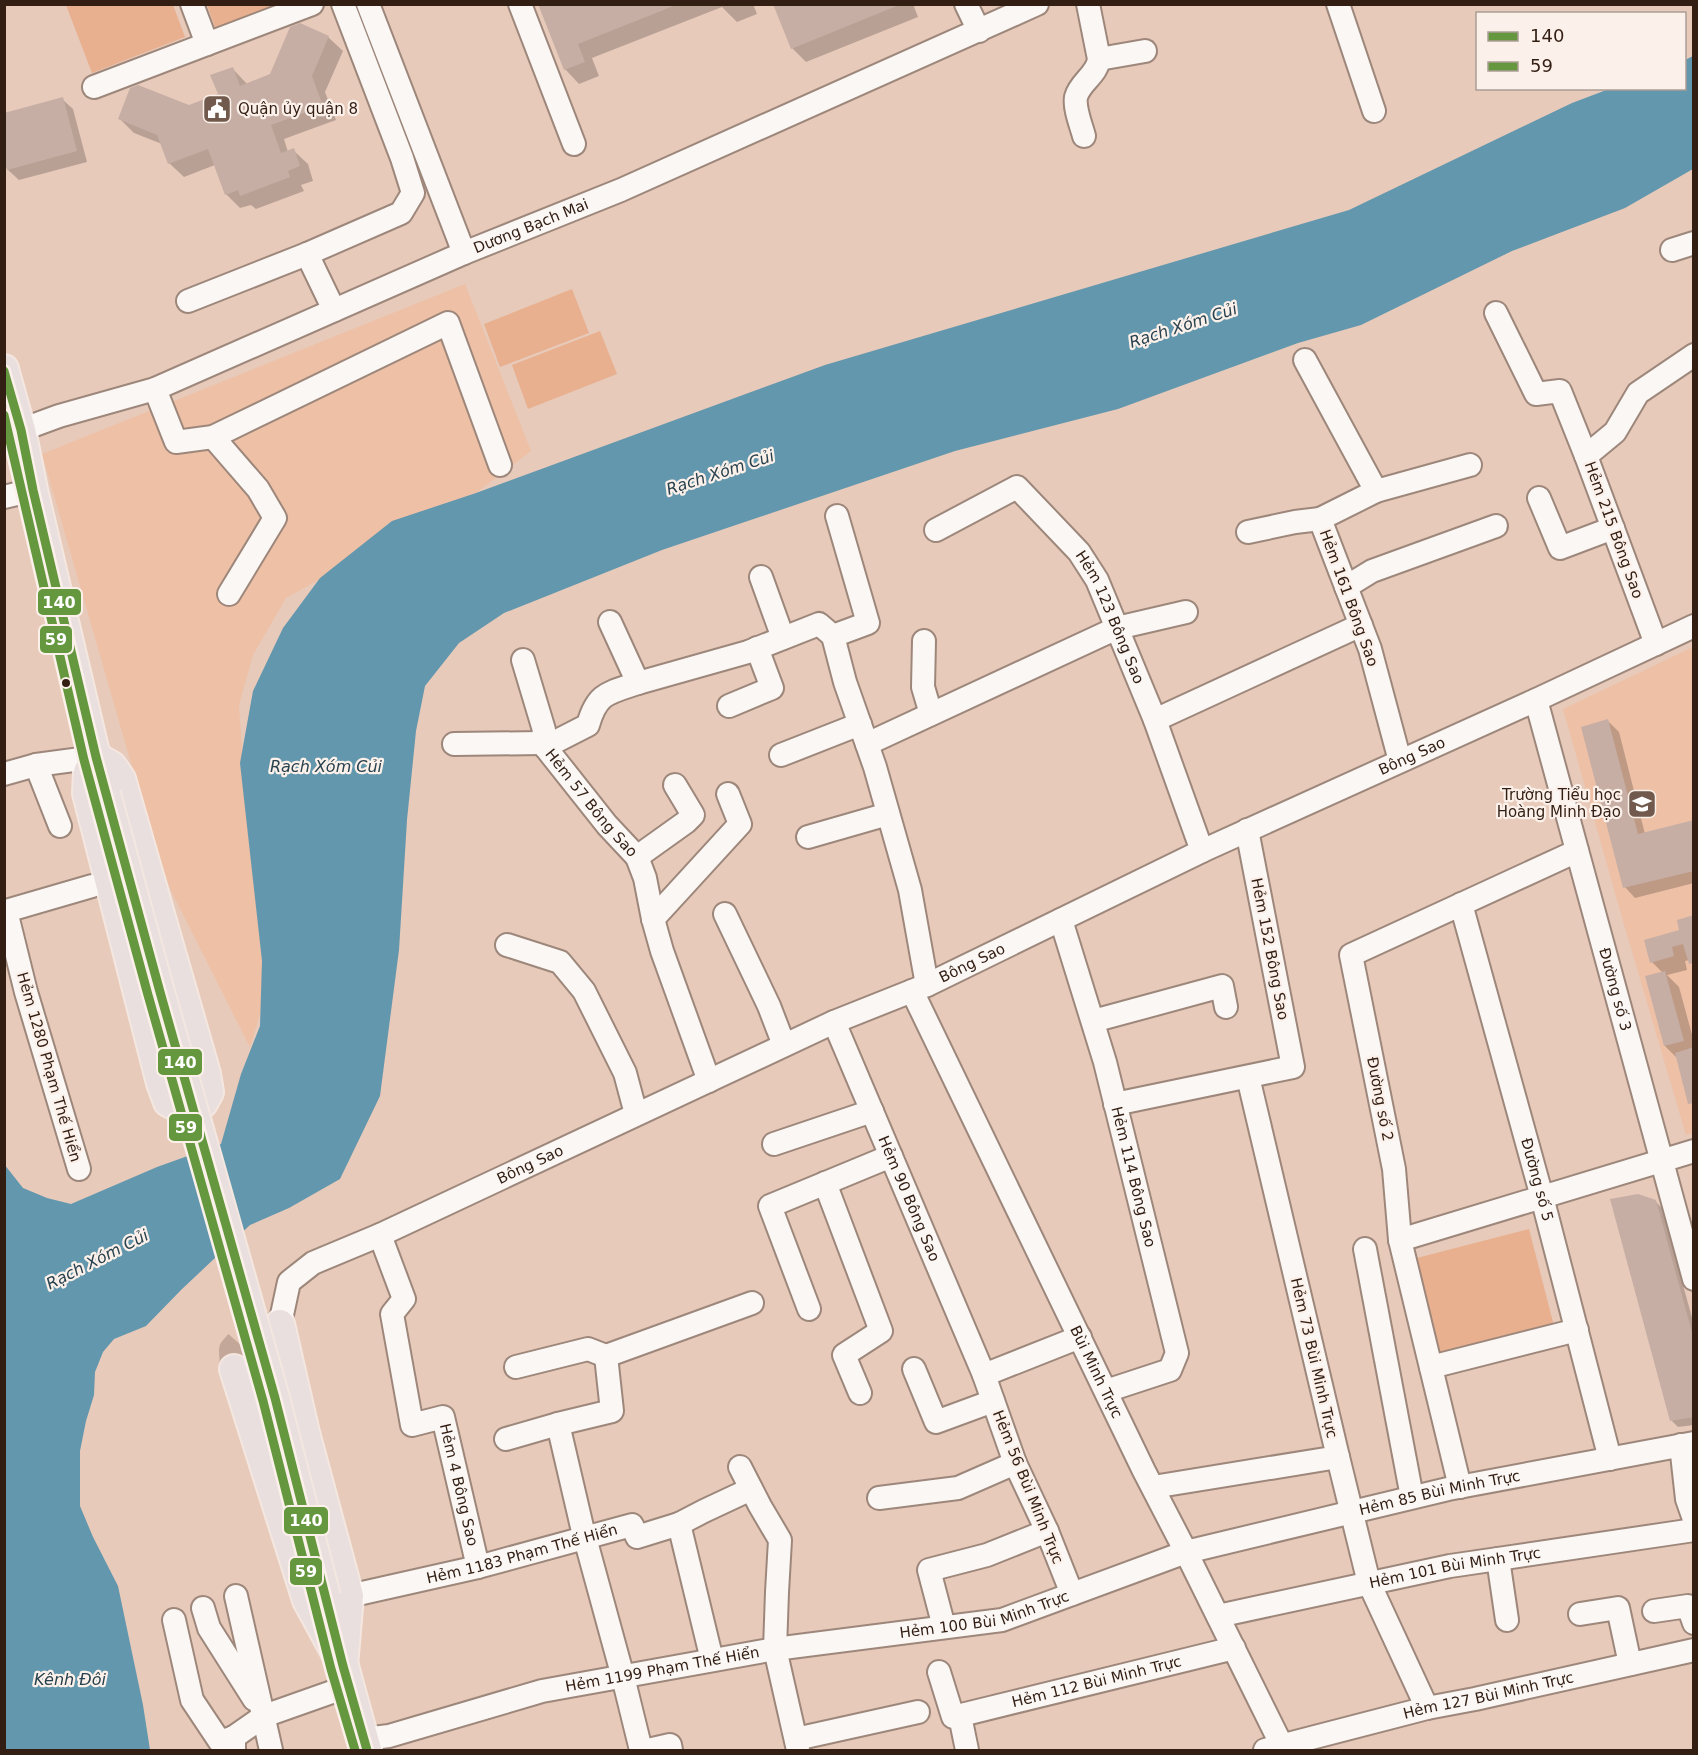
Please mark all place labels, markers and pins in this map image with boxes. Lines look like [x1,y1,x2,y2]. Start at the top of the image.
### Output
public building icon: Quận ủy quận 8 [201,93,233,125]
place label: Quận ủy quận 8 [238,100,358,118]
unlabelled marker [60,677,72,689]
place label: Trường Tiểu học Hoàng Minh Đạo [1497,786,1621,821]
school or university icon: Trường Tiểu học Hoàng Minh Đạo [1626,788,1658,820]

